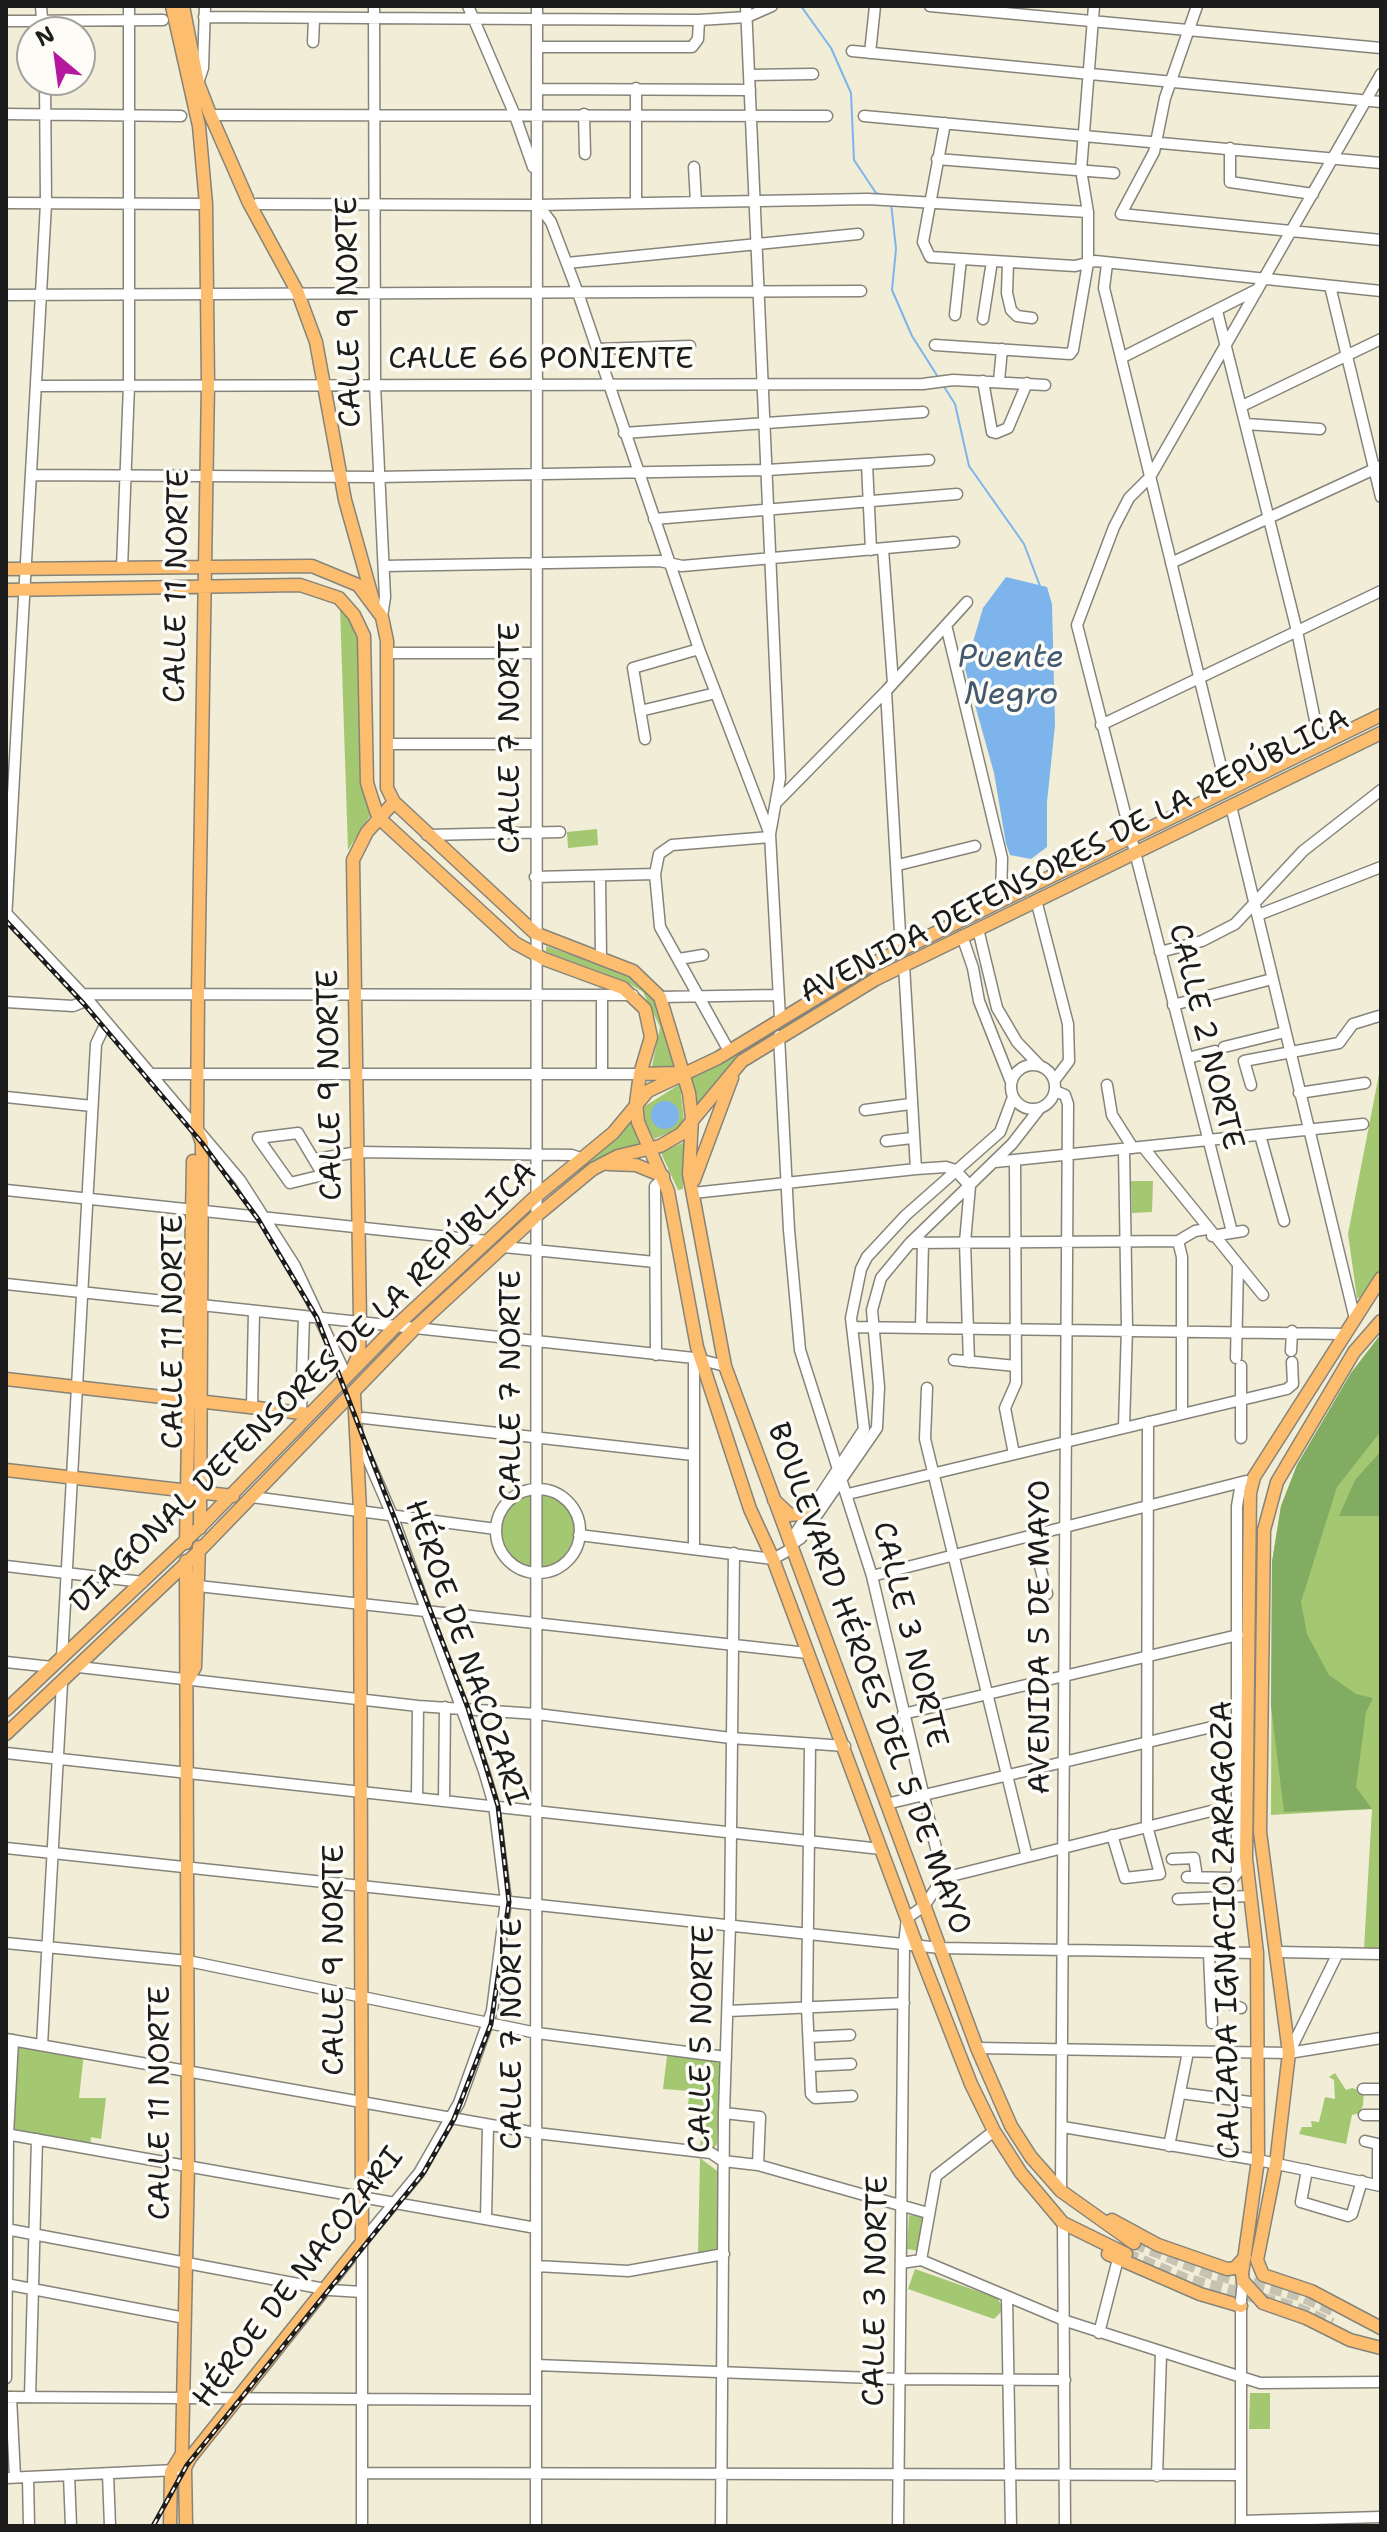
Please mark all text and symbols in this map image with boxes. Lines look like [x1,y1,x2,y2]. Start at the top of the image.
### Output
north arrow [16,16,96,96]
text: N [30,19,60,53]
street label: CALLE 9 NORTE [330,196,370,428]
street label: CALLE 66 PONIENTE [388,342,694,378]
street label: CALLE 11 NORTE [158,468,198,704]
street label: CALLE 7 NORTE [493,622,529,854]
water label: Puente Negro [958,640,1064,715]
street label: AVENIDA DEFENSORES DE LA REPÚBLICA [794,702,1356,1012]
street label: CALLE 2 NORTE [1160,920,1250,1154]
street label: CALLE 9 NORTE [311,969,351,1201]
street label: DIAGONAL DEFENSORES DE LA REPÚBLICA [63,1155,545,1621]
street label: CALLE 11 NORTE [156,1215,192,1449]
street label: CALLE 7 NORTE [494,1270,530,1502]
street label: BOULEVARD HÉROES DEL 5 DE MAYO [758,1418,978,1940]
street label: AVENIDA 5 DE MAYO [1023,1480,1059,1794]
street label: HÉROE DE NACOZARI [396,1496,534,1810]
street label: CALLE 3 NORTE [864,1518,954,1752]
street label: CALZADA IGNACIO ZARAGOZA [1205,1700,1249,2160]
street label: CALLE 9 NORTE [317,1844,353,2076]
street label: CALLE 7 NORTE [495,1918,531,2150]
street label: CALLE 5 NORTE [683,1924,723,2154]
street label: CALLE 11 NORTE [143,1986,179,2220]
street label: HÉROE DE NACOZARI [186,2141,412,2415]
street label: CALLE 3 NORTE [857,2175,897,2407]

